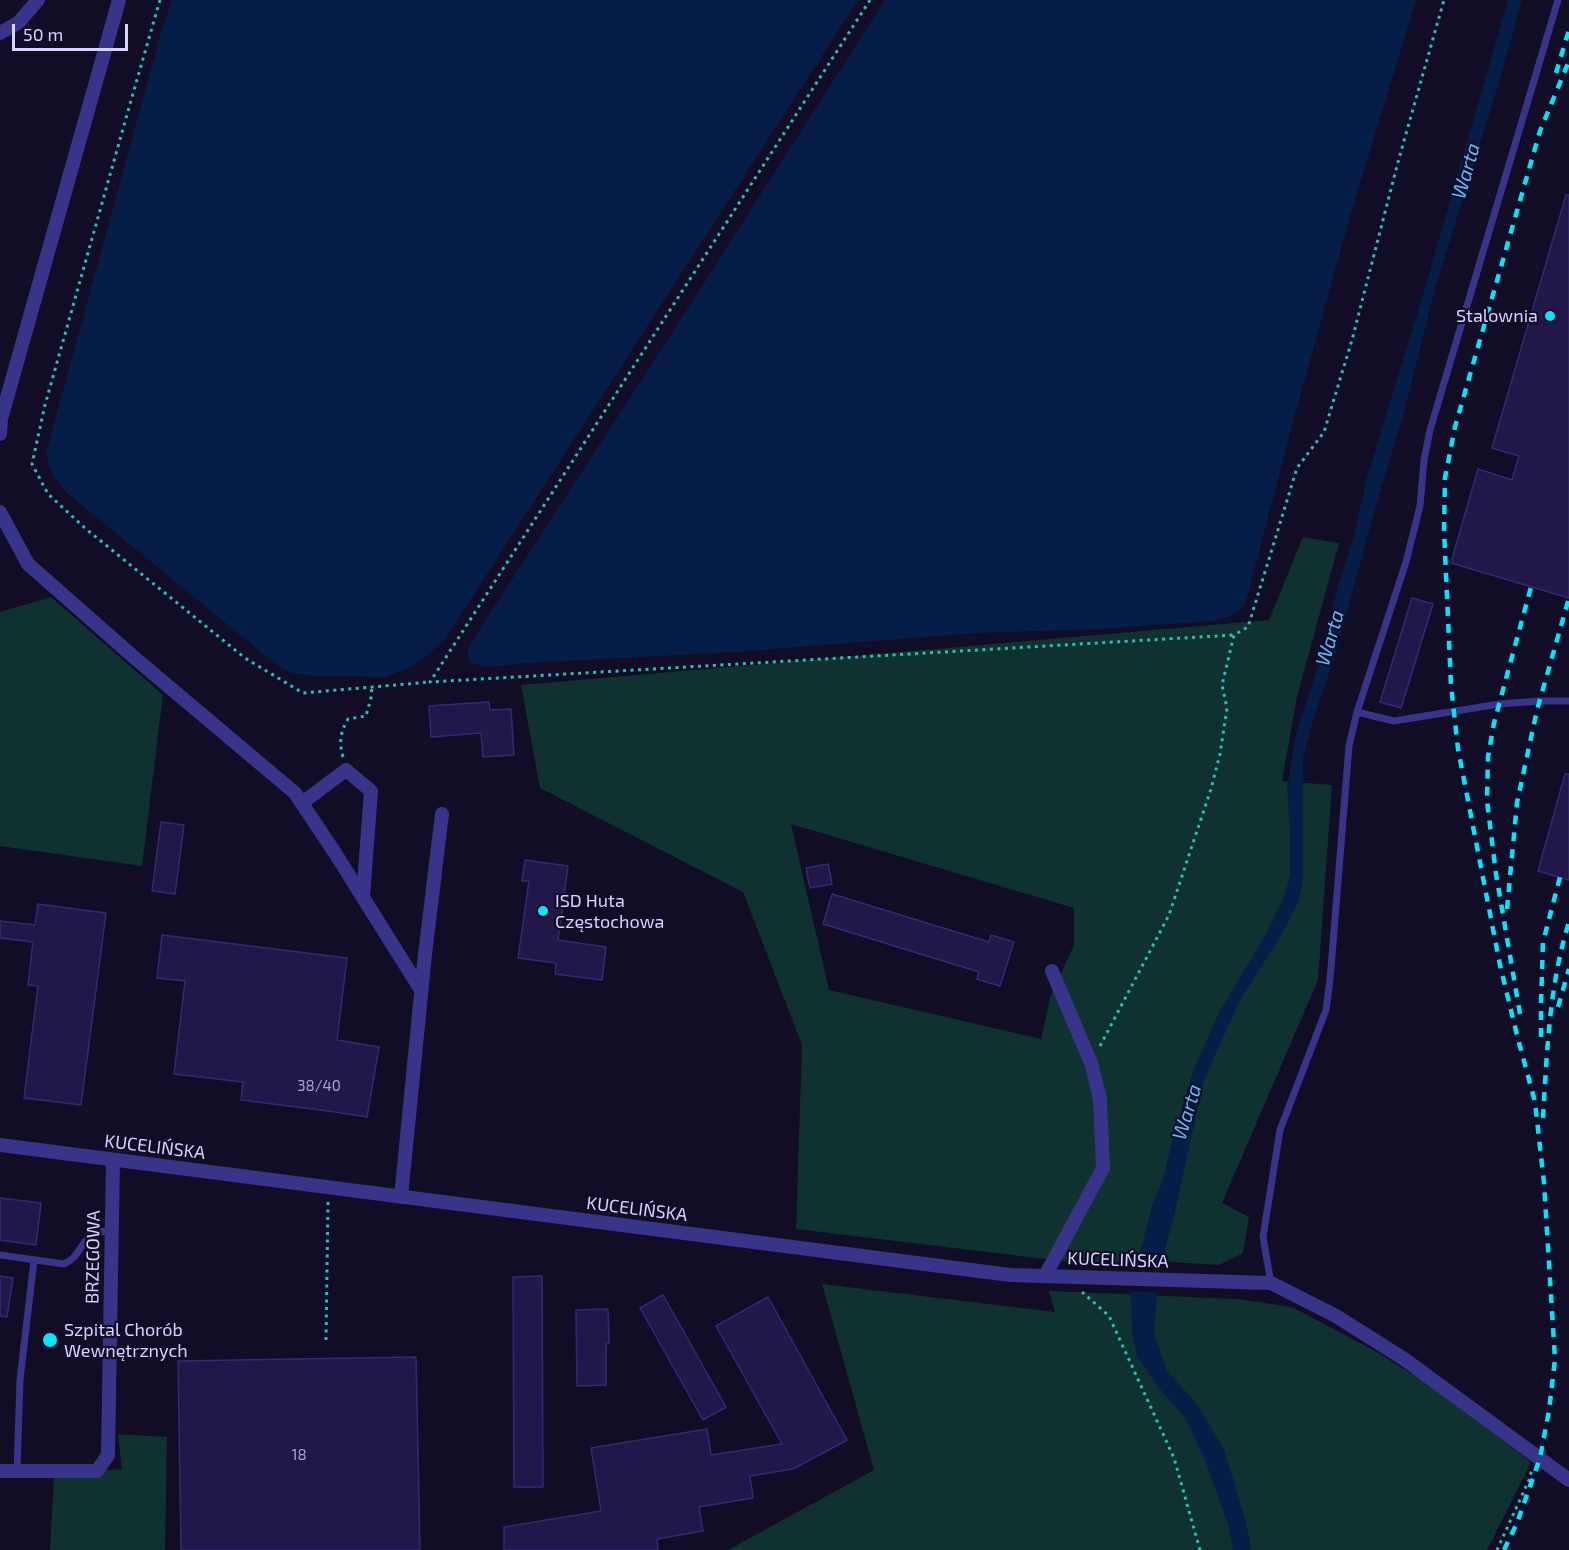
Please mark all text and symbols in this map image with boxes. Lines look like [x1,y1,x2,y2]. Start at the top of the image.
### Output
scale bar [15,12,130,50]
text: 50 m [23,23,63,45]
water label: Warta [1447,140,1485,202]
place label: Stalownia [1456,305,1538,327]
marker: Stalownia [1543,309,1557,323]
water label: Warta [1311,607,1349,669]
place label: ISD Huta Częstochowa [555,890,664,932]
marker: ISD Huta Częstochowa [536,904,550,918]
house number: 38/40 [297,1077,341,1095]
water label: Warta [1167,1081,1207,1143]
street label: KUCELIŃSKA [103,1130,207,1164]
street label: KUCELIŃSKA [585,1192,689,1226]
street label: BRZEGOWA [81,1210,105,1304]
street label: KUCELIŃSKA [1067,1247,1169,1273]
place label: Szpital Chorób Wewnętrznych [64,1319,188,1362]
marker: Szpital Chorób Wewnętrznych [41,1331,59,1349]
house number: 18 [291,1446,307,1464]

